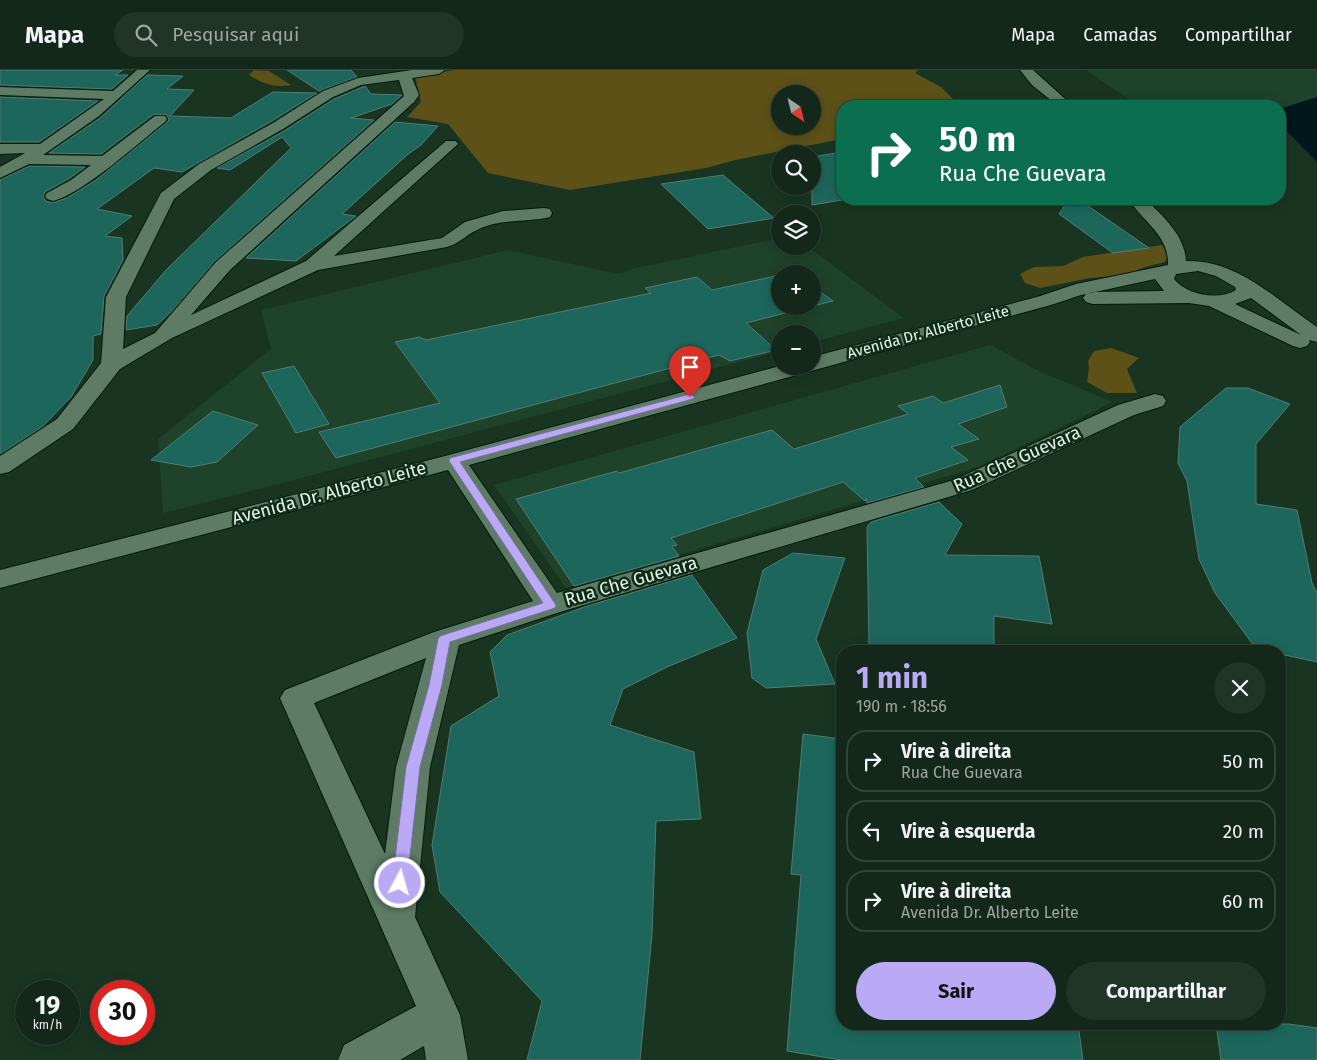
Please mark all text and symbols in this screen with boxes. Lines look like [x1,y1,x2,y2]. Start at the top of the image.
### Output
search box [114,12,464,57]
text: Mapa [25,21,84,49]
icon: search [132,21,160,49]
text: Pesquisar aqui [172,23,299,46]
text: Mapa [1011,24,1055,46]
text: Camadas [1083,24,1157,46]
text: Compartilhar [1185,24,1292,46]
north arrow [771,85,821,135]
map controls [771,85,821,375]
text: 50 m [939,118,1016,160]
icon: right [856,120,921,185]
button: search [771,145,821,195]
text: Rua Che Guevara [939,160,1106,187]
button: layers [771,205,821,255]
button: + [771,265,821,315]
street label: Avenida Dr. Alberto Leite [845,302,1011,362]
button: − [771,325,821,375]
pin [669,346,711,397]
icon: arrive [676,353,704,381]
street label: Rua Che Guevara [950,421,1084,497]
street label: Avenida Dr. Alberto Leite [230,456,428,530]
street label: Rua Che Guevara [562,552,700,610]
text: 1 min [856,660,928,696]
button: close [1214,662,1266,714]
text: 190 m · 18:56 [856,697,947,716]
text: Vire à direita [901,740,1011,763]
icon: right [858,747,886,775]
text: 50 m [1223,750,1264,773]
text: Rua Che Guevara [901,763,1023,782]
icon: left [858,817,886,845]
text: Vire à esquerda [901,820,1035,843]
text: 20 m [1223,820,1264,843]
position arrow [373,856,425,908]
text: Vire à direita [901,880,1011,903]
icon: right [858,887,886,915]
text: 60 m [1222,890,1264,913]
text: Avenida Dr. Alberto Leite [901,903,1079,922]
button: Sair [856,962,1056,1020]
button: Compartilhar [1066,962,1266,1020]
speed limit sign: 30 [90,980,155,1045]
text: 19 [35,991,60,1021]
text: km/h [33,1018,62,1032]

